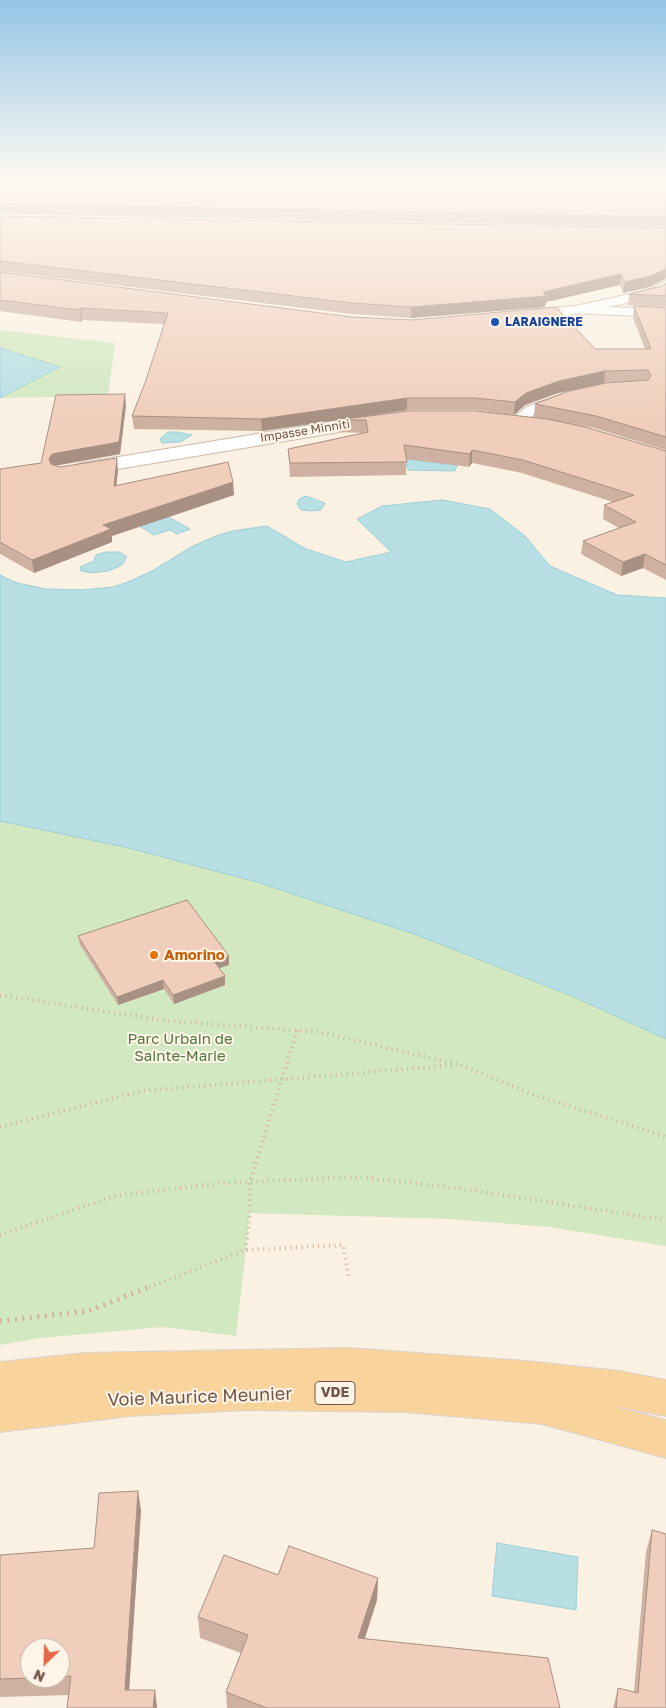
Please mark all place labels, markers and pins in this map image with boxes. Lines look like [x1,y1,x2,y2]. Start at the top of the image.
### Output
place label: LARAIGNERE [505,315,583,329]
marker: LARAIGNERE [489,316,501,328]
place label: Amorino [164,946,225,964]
marker: Amorino [148,949,160,961]

